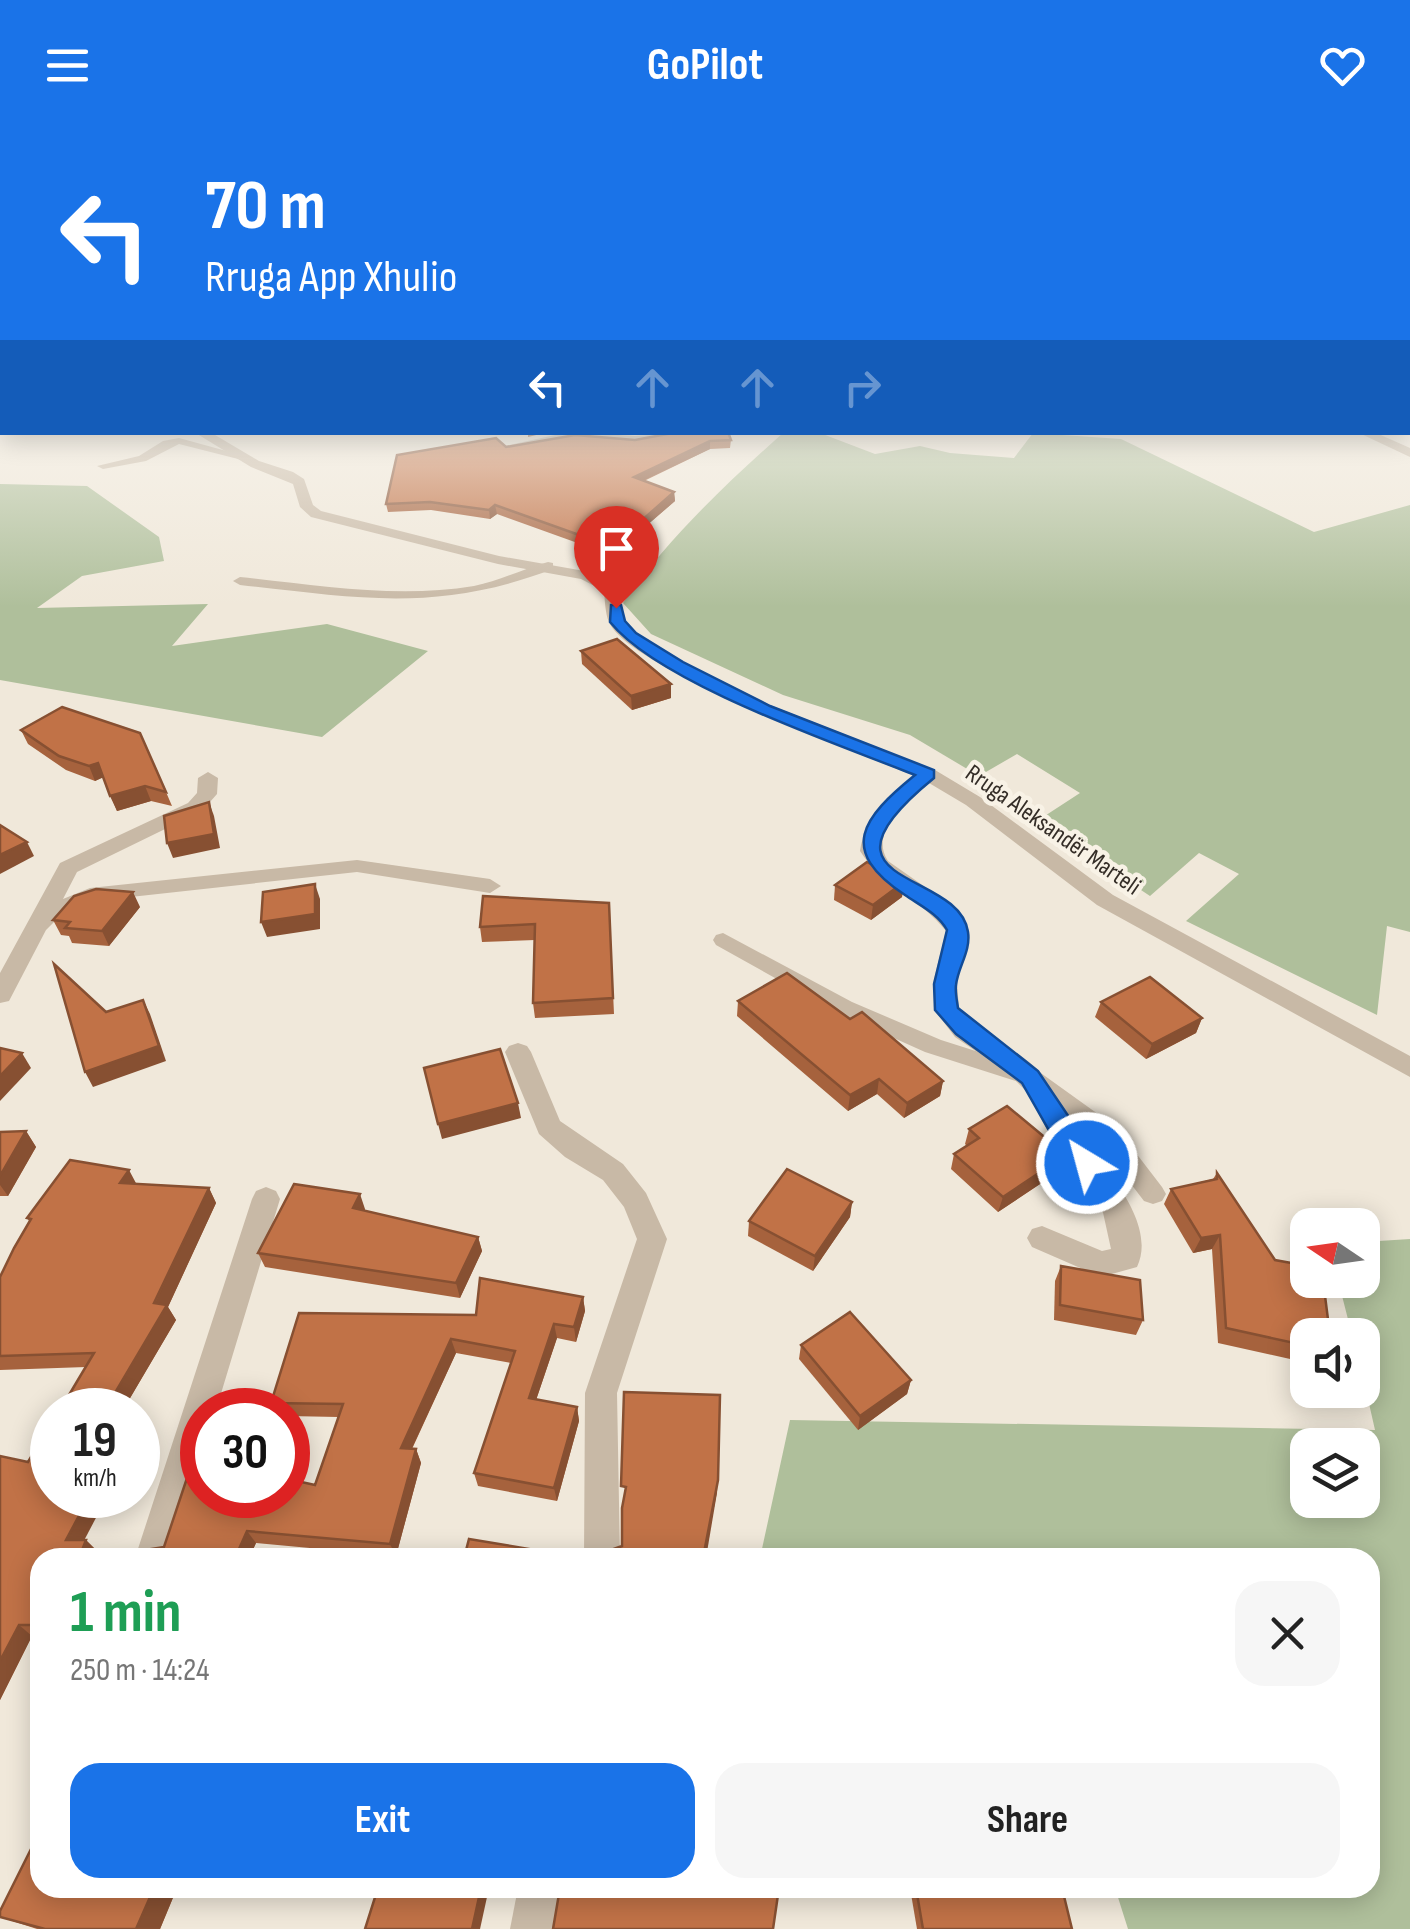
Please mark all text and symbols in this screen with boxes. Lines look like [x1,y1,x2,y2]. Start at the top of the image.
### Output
icon: menu [40,38,95,93]
text: GoPilot [647,38,763,93]
icon: heart [1315,38,1370,93]
text: 70 m [205,165,326,249]
icon: left [40,170,170,300]
text: Rruga App Xhulio [205,250,457,305]
icon: left [520,360,575,415]
icon: ahead [625,360,680,415]
icon: ahead [730,360,785,415]
icon: right [835,360,890,415]
pin [574,506,659,609]
icon: arrive [589,521,644,576]
street label: Rruga Aleksandër Marteli [959,758,1147,902]
position arrow [1035,1111,1139,1215]
north arrow [1290,1208,1380,1298]
map controls [1290,1208,1380,1518]
button: sound [1290,1318,1380,1408]
speed limit sign: 30 [180,1388,310,1518]
text: 19 [73,1411,117,1471]
button: layers [1290,1428,1380,1518]
text: km/h [73,1463,117,1494]
text: 1 min [70,1577,182,1649]
button: close [1235,1581,1340,1686]
text: 250 m · 14:24 [70,1651,209,1690]
button: Exit [70,1763,695,1878]
button: Share [715,1763,1340,1878]

